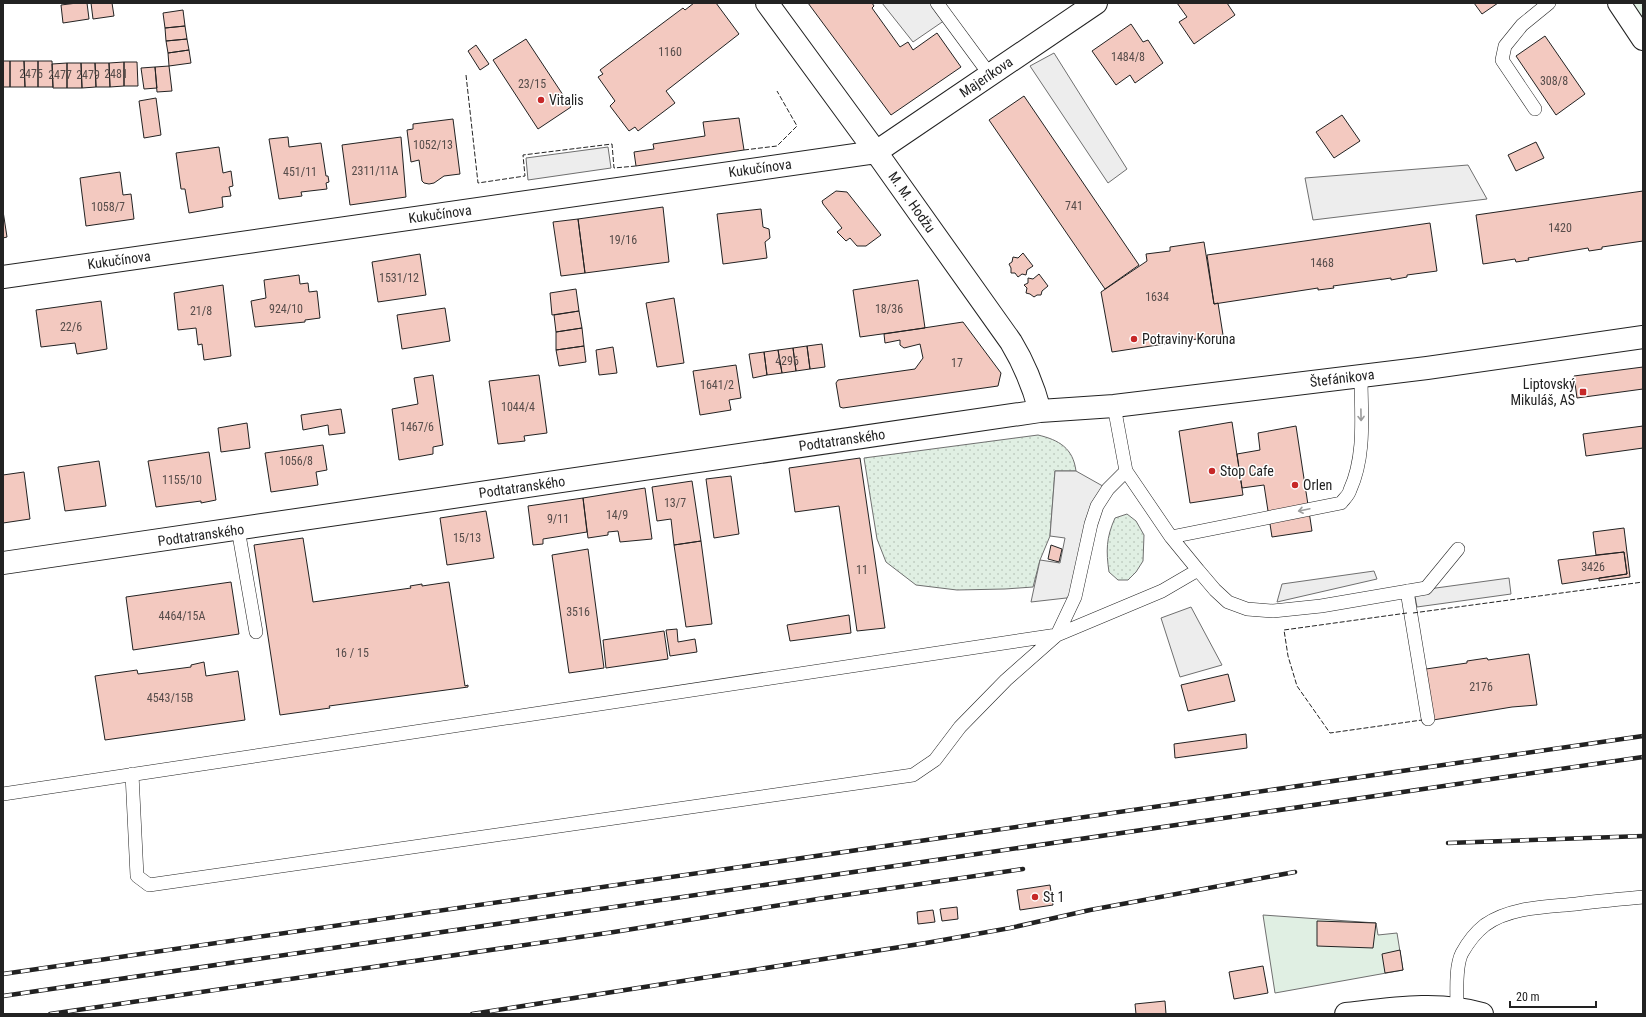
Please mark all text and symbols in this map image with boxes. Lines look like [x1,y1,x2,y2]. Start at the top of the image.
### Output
house number: 1160 [658,45,682,59]
house number: 1484/8 [1111,50,1145,64]
street label: Majeríkova [956,53,1016,101]
house number: 2475 [19,67,43,81]
house number: 2481 [104,67,128,81]
house number: 2477 [48,68,72,82]
house number: 2479 [76,68,100,82]
house number: 308/8 [1540,74,1568,88]
house number: 23/15 [518,77,546,91]
place label: Vitalis [549,92,584,108]
marker: Vitalis [536,95,546,105]
house number: 1052/13 [413,138,453,152]
street label: Kukučínova [727,156,793,180]
house number: 2311/11A [352,164,399,178]
house number: 451/11 [283,165,317,179]
street label: M. M. Hodžu [885,169,939,235]
house number: 741 [1065,199,1083,213]
house number: 1058/7 [91,200,125,214]
street label: Kukučínova [407,202,473,226]
house number: 1420 [1548,221,1572,235]
house number: 19/16 [609,233,637,247]
street label: Kukučínova [86,248,152,272]
house number: 1468 [1310,256,1334,270]
house number: 1531/12 [379,271,419,285]
house number: 1634 [1145,290,1169,304]
house number: 924/10 [269,302,303,316]
house number: 18/36 [875,302,903,316]
house number: 21/8 [190,304,212,318]
house number: 22/6 [60,320,82,334]
place label: Potraviny Koruna [1142,331,1235,347]
marker: Potraviny Koruna [1129,334,1139,344]
house number: 4296 [775,354,799,368]
house number: 17 [951,356,963,370]
street label: Štefánikova [1309,365,1375,390]
place label: Liptovský Mikuláš, AS [1511,376,1575,408]
house number: 1641/2 [700,378,734,392]
marker: Liptovský Mikuláš, AS [1578,387,1588,397]
house number: 1044/4 [501,400,535,414]
one-way arrow [1357,408,1365,421]
house number: 1467/6 [400,420,434,434]
street label: Podtatranského [798,426,886,454]
house number: 1056/8 [279,454,313,468]
place label: Stop Cafe [1220,463,1274,479]
marker: Stop Cafe [1207,466,1217,476]
house number: 1155/10 [162,473,202,487]
street label: Podtatranského [478,473,566,501]
place label: Orlen [1303,477,1332,493]
marker: Orlen [1290,480,1300,490]
house number: 13/7 [664,496,686,510]
one-way arrow [1298,506,1311,514]
house number: 14/9 [606,508,628,522]
house number: 9/11 [547,512,569,526]
street label: Podtatranského [157,521,245,549]
house number: 15/13 [453,531,481,545]
house number: 3426 [1581,560,1605,574]
house number: 11 [856,563,868,577]
house number: 3516 [566,605,590,619]
house number: 4464/15A [159,609,206,623]
house number: 16 / 15 [335,646,369,660]
house number: 2176 [1469,680,1493,694]
house number: 4543/15B [147,691,193,705]
place label: St 1 [1043,889,1065,905]
marker: St 1 [1030,892,1040,902]
scale bar [1510,983,1596,1009]
text: 20 m [1516,990,1540,1004]

